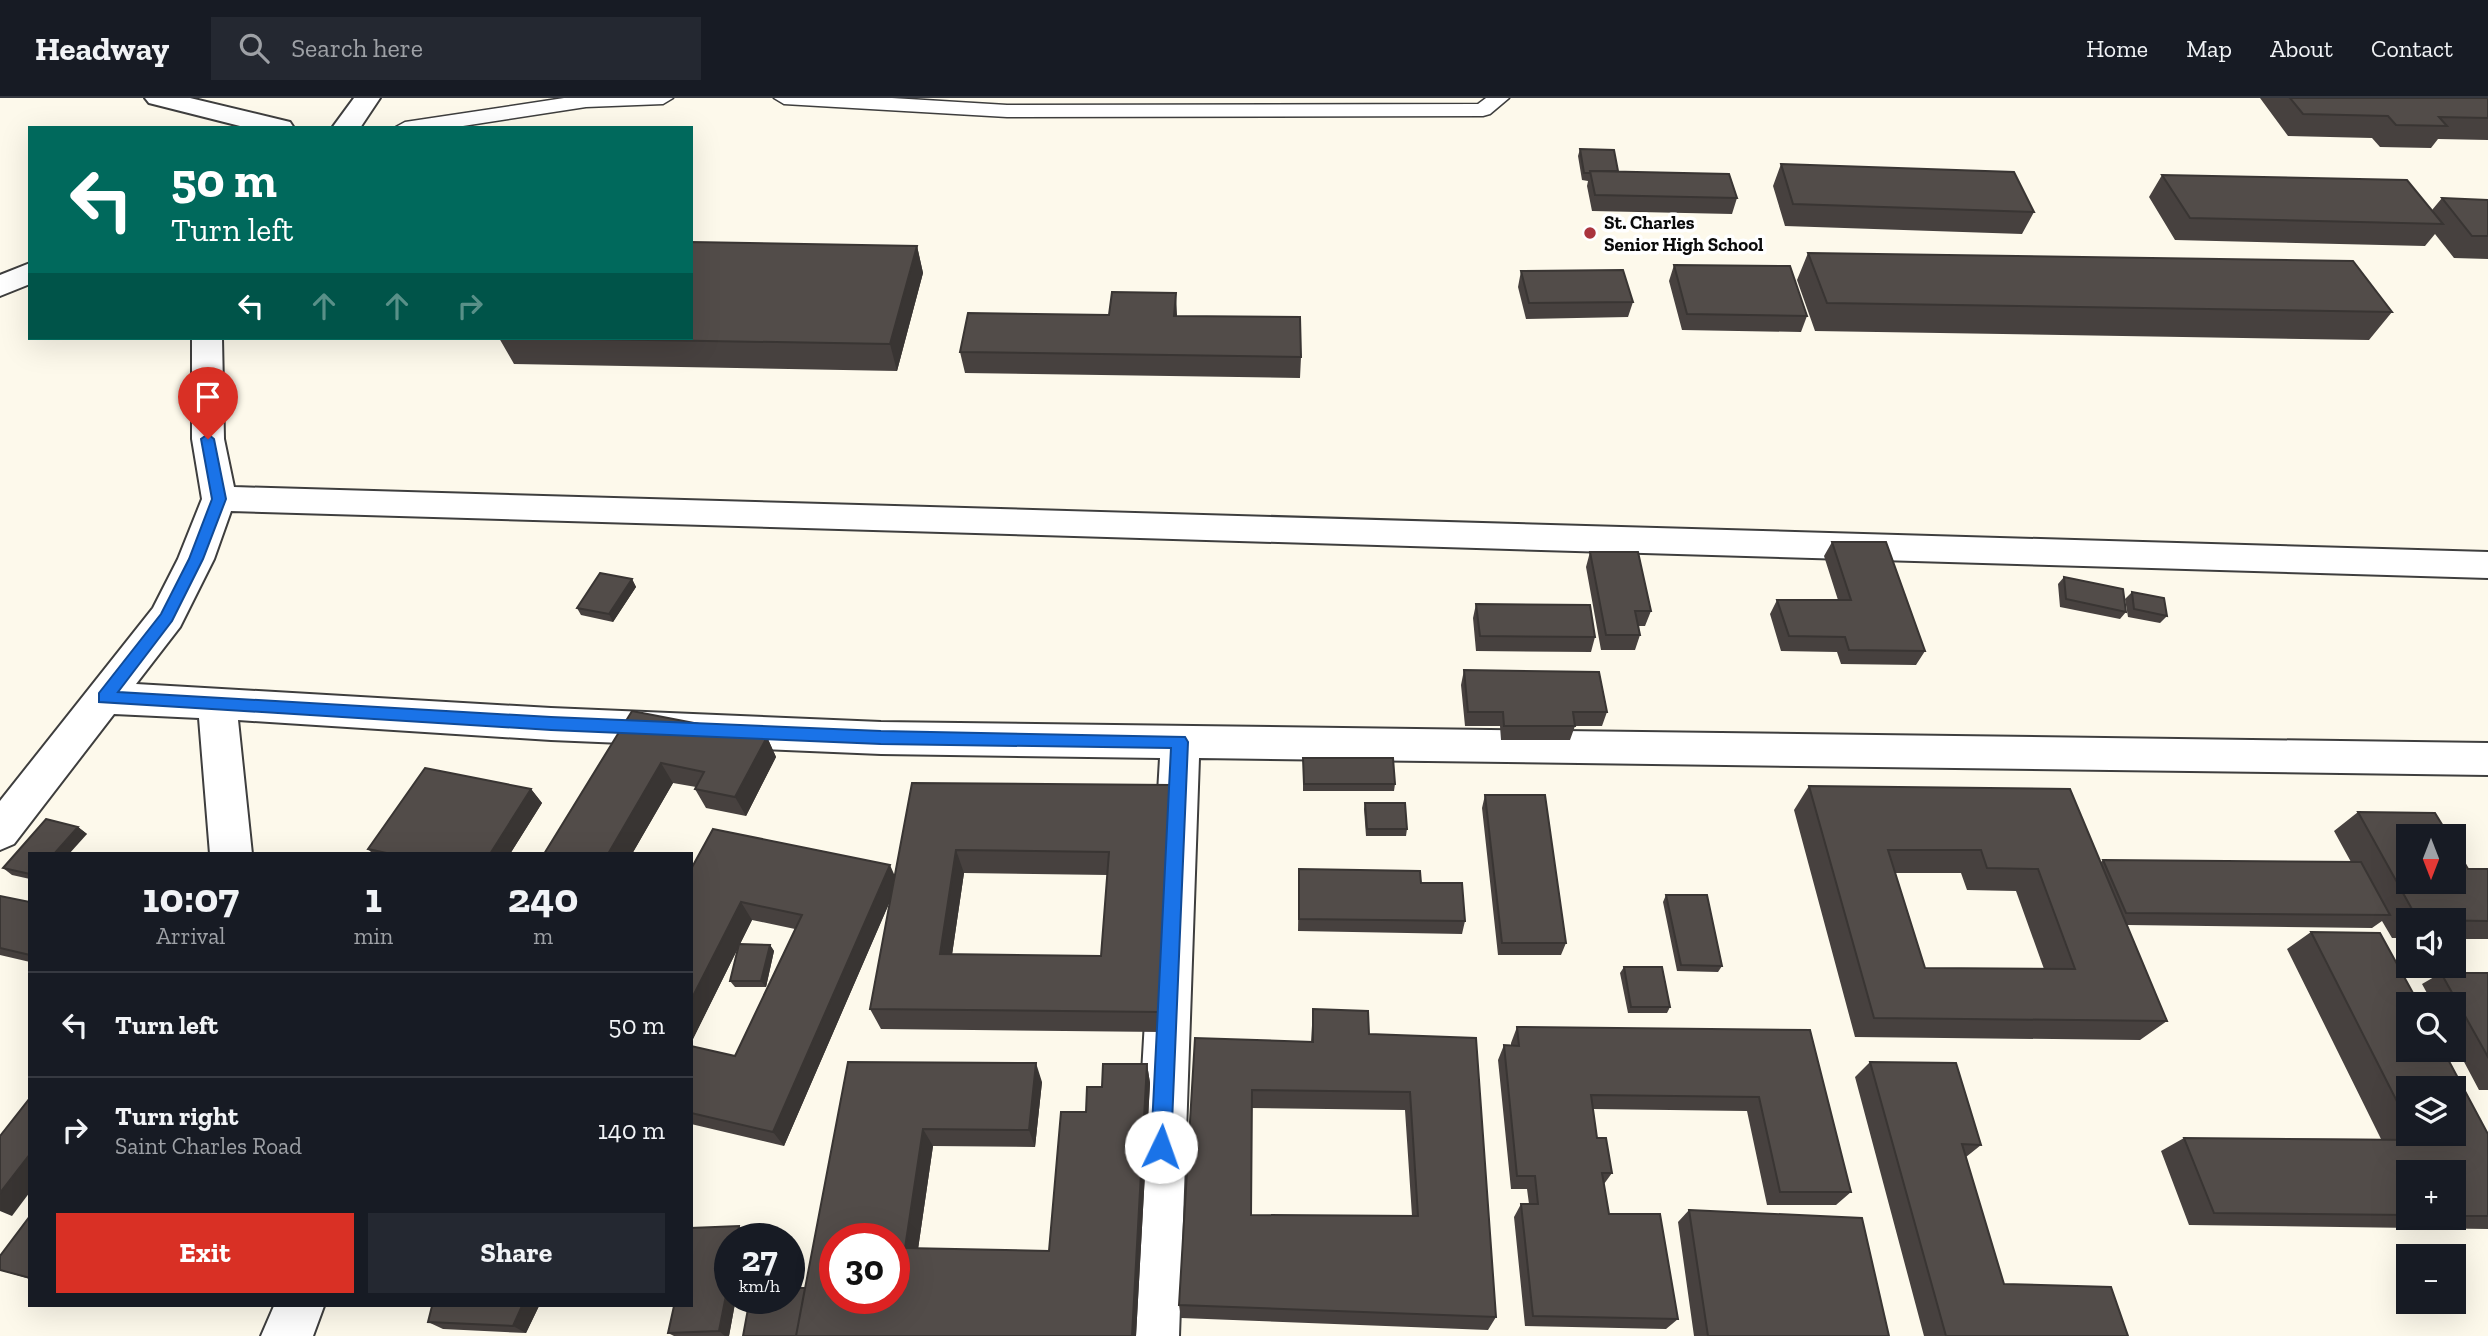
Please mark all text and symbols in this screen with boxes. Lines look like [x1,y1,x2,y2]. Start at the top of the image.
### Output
search box [211,17,701,80]
text: Headway [35,29,169,68]
icon: search [235,29,273,67]
text: Search here [291,32,423,64]
text: Home [2086,34,2148,63]
text: Map [2186,34,2232,63]
text: About [2270,34,2333,63]
text: Contact [2371,34,2453,63]
text: 50 m [171,151,277,210]
icon: left [56,154,147,245]
text: Turn left [171,211,293,249]
place label: St. Charles Senior High School [1604,211,1764,256]
marker: St. Charles Senior High School [1582,225,1598,241]
icon: left [232,287,270,325]
icon: ahead [305,287,343,325]
icon: ahead [378,287,416,325]
icon: right [451,287,489,325]
pin [178,367,238,439]
icon: arrive [189,378,227,416]
north arrow [2396,824,2466,894]
map controls [2396,824,2466,1314]
text: 10:07 [143,872,239,923]
text: 1 [365,872,382,923]
text: 240 [508,872,578,923]
button: sound [2396,908,2466,978]
text: Arrival [156,922,226,950]
text: min [354,922,393,950]
text: m [533,922,553,950]
button: search [2396,992,2466,1062]
icon: left [56,1006,94,1044]
text: Turn left [115,1009,218,1041]
text: 50 m [608,1009,665,1041]
button: layers [2396,1076,2466,1146]
text: Turn right [115,1100,238,1132]
position arrow [1124,1110,1198,1184]
icon: right [56,1111,94,1149]
text: 140 m [598,1114,665,1146]
text: Saint Charles Road [115,1132,302,1160]
button: + [2396,1160,2466,1230]
button: Exit [56,1213,354,1293]
button: Share [368,1213,665,1293]
speed limit sign: 30 [819,1223,910,1314]
text: 27 [741,1238,778,1280]
button: − [2396,1244,2466,1314]
text: km/h [739,1275,780,1297]

